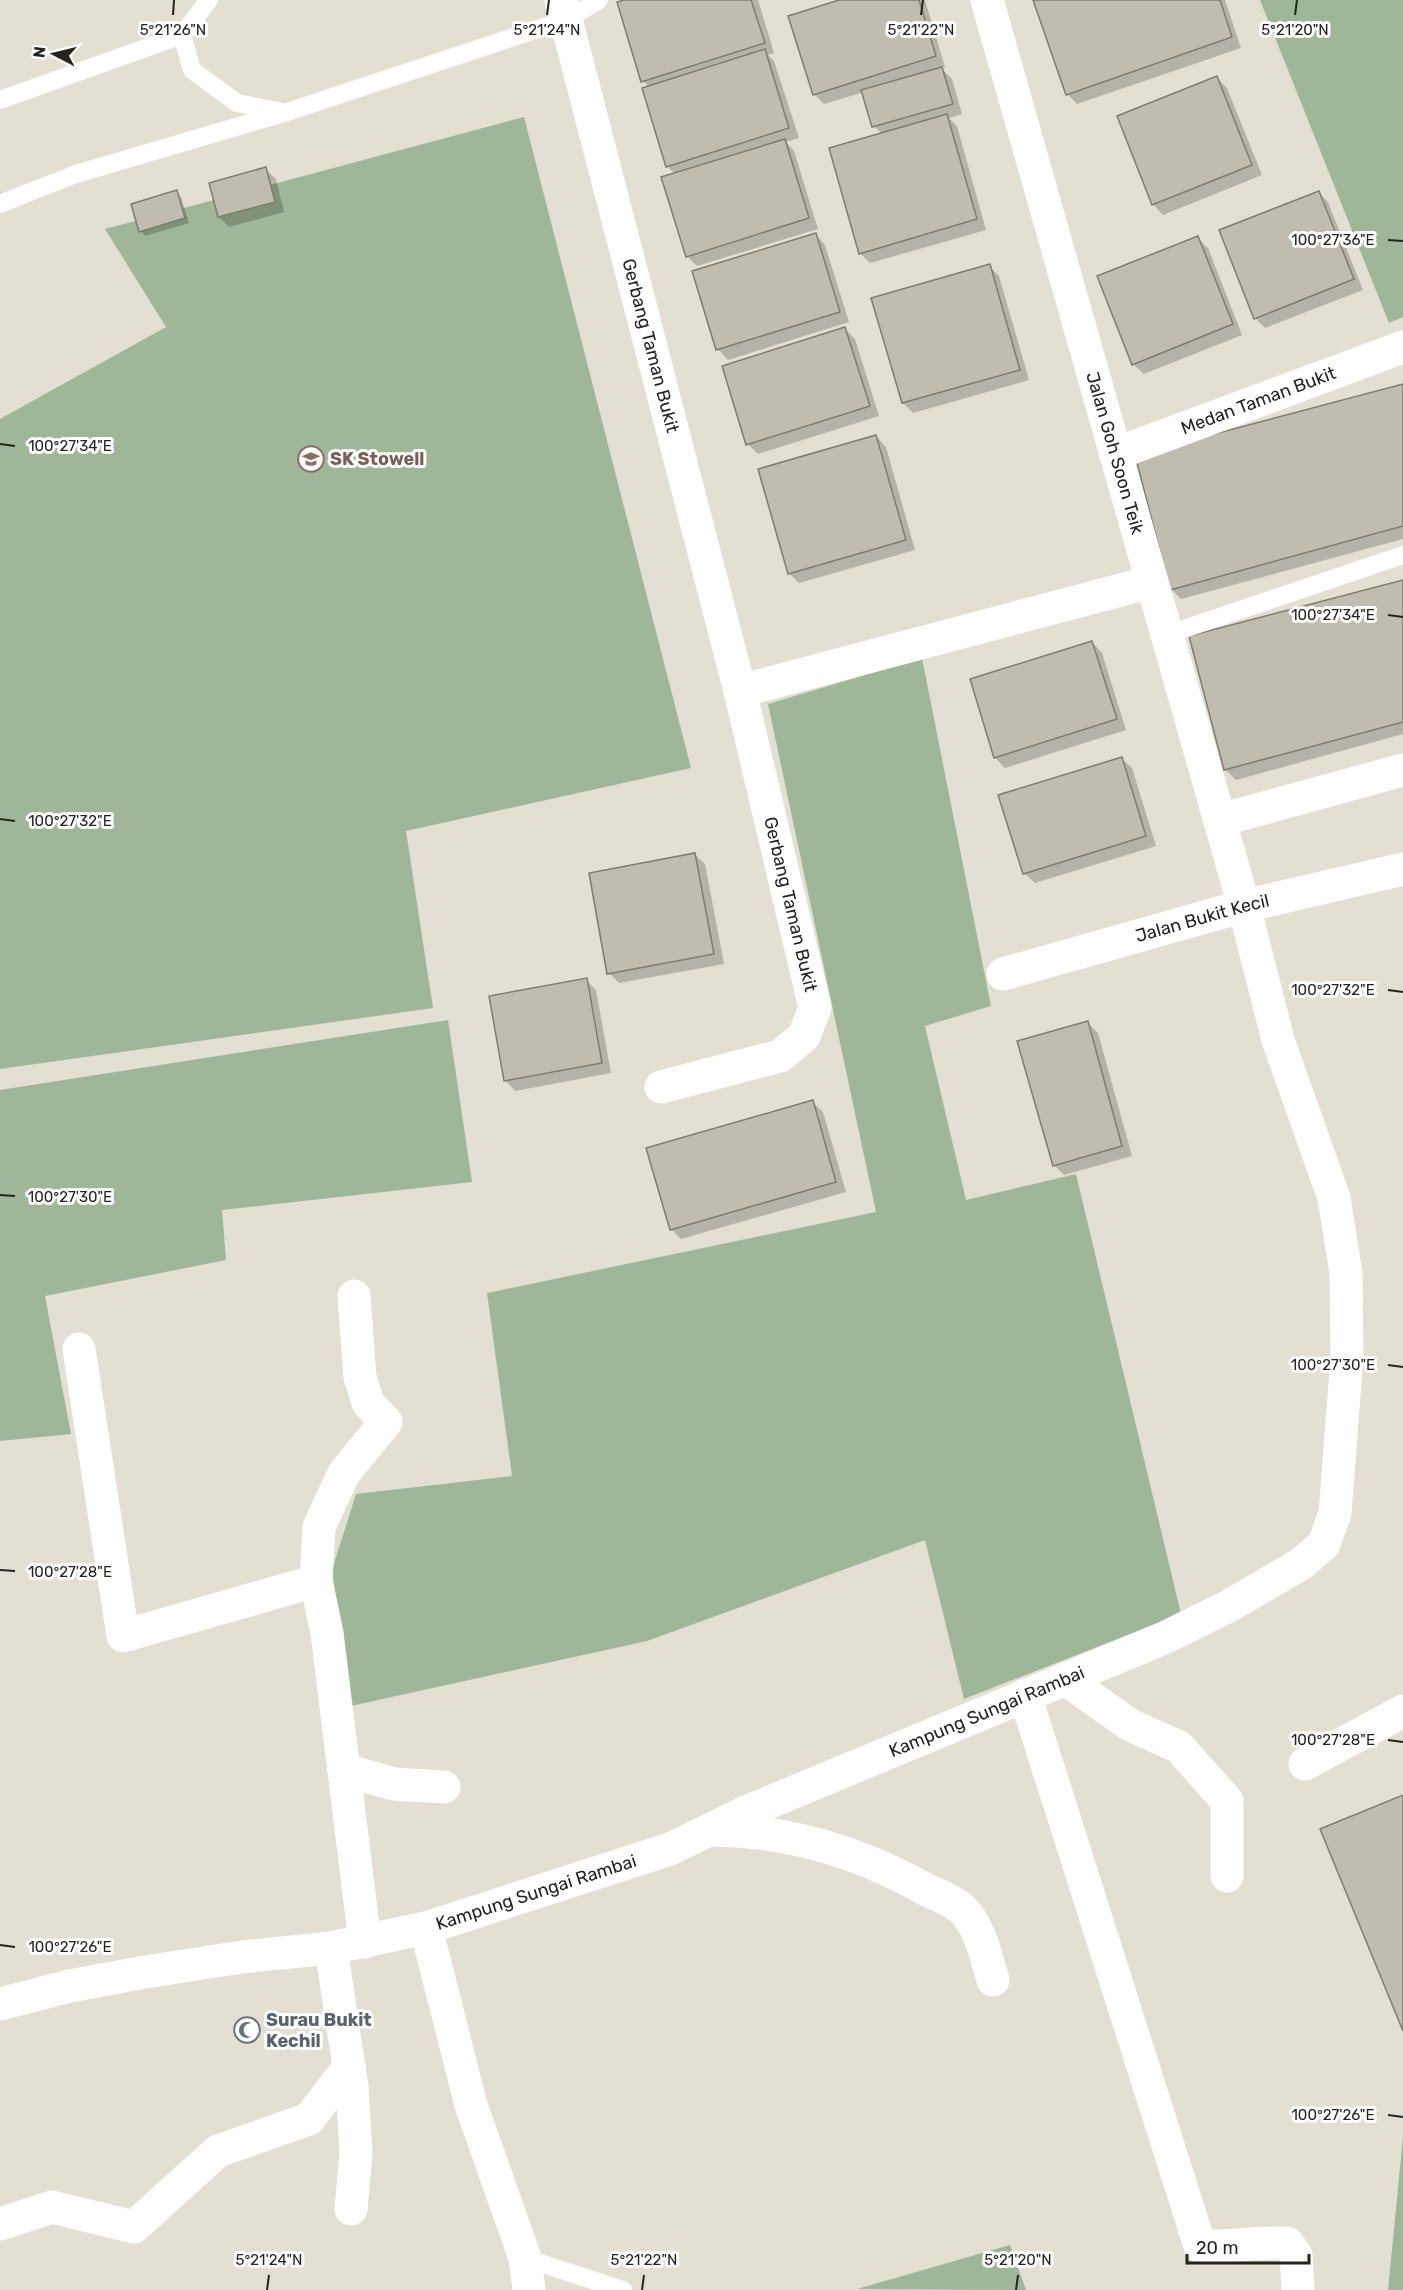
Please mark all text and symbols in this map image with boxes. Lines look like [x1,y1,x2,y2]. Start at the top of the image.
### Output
text: 5°21'26"N [140,21,206,39]
text: 5°21'24"N [514,21,580,39]
text: 5°21'22"N [888,21,954,39]
text: 5°21'20"N [1261,21,1329,39]
north arrow [24,24,84,84]
text: N [29,45,50,59]
text: 100°27'36"E [1291,231,1375,249]
street label: Gerbang Taman Bukit [617,256,684,435]
street label: Medan Taman Bukit [1178,362,1339,439]
street label: Jalan Goh Soon Teik [1081,369,1149,537]
text: 100°27'34"E [28,437,112,455]
school or university icon: SK Stowell [296,444,326,474]
place label: SK Stowell [330,448,424,470]
text: 100°27'34"E [1291,606,1375,624]
text: 100°27'32"E [28,812,112,830]
street label: Gerbang Taman Bukit [759,815,822,994]
street label: Jalan Bukit Kecil [1133,889,1271,947]
text: 100°27'32"E [1291,981,1375,999]
text: 100°27'30"E [28,1188,112,1206]
text: 100°27'30"E [1291,1356,1375,1374]
text: 100°27'28"E [28,1563,112,1581]
street label: Kampung Sungai Rambai [886,1661,1088,1762]
text: 100°27'28"E [1291,1731,1375,1749]
street label: Kampung Sungai Rambai [433,1850,639,1935]
text: 100°27'26"E [28,1938,112,1956]
place label: Surau Bukit Kechil [266,2009,372,2052]
mosque icon: Surau Bukit Kechil [232,2015,262,2045]
text: 100°27'26"E [1291,2106,1375,2124]
scale bar [1187,2227,1308,2265]
text: 20 m [1196,2237,1238,2259]
text: 5°21'24"N [236,2251,302,2269]
text: 5°21'22"N [611,2251,677,2269]
text: 5°21'20"N [984,2251,1052,2269]

